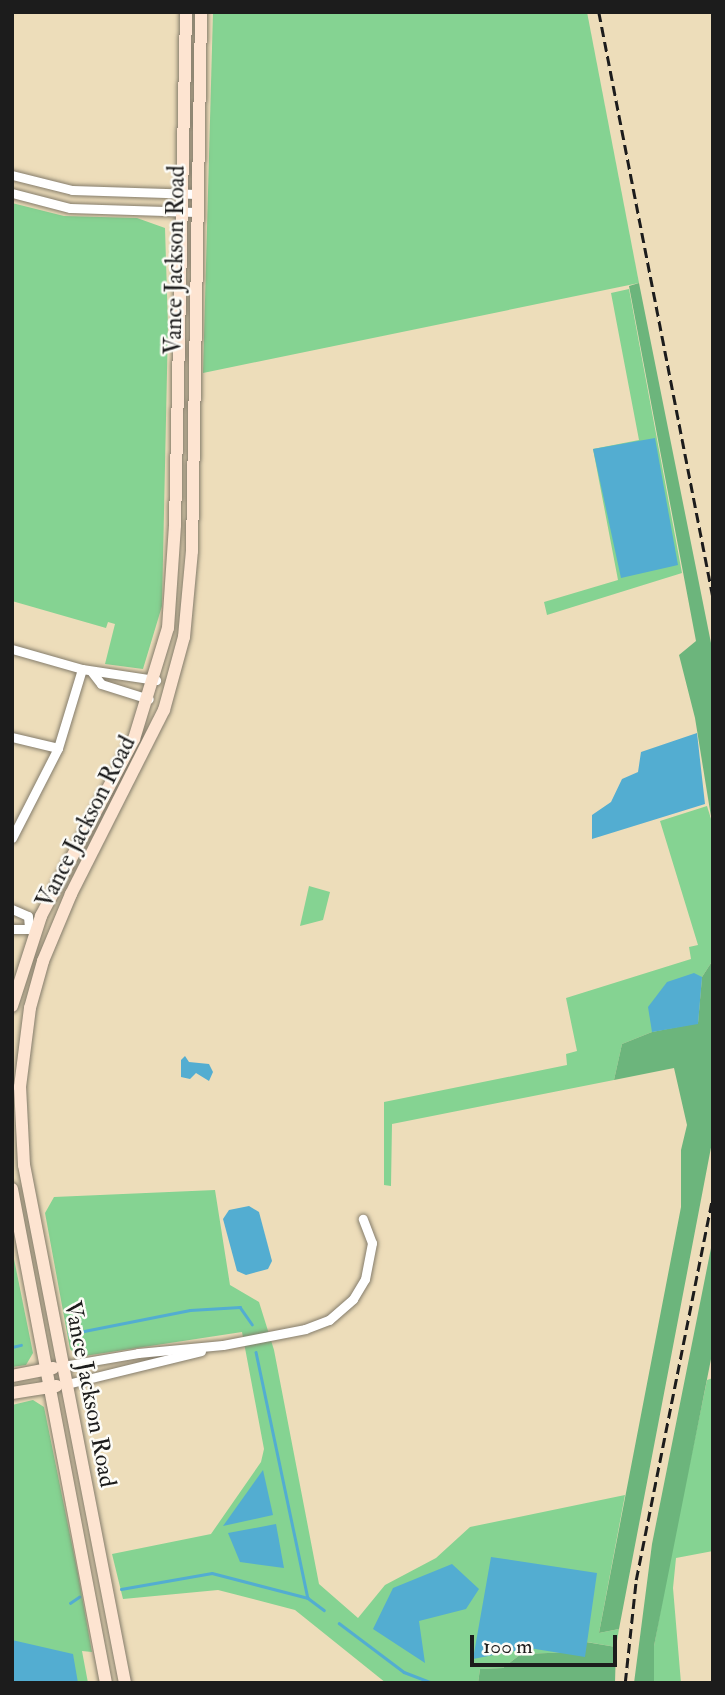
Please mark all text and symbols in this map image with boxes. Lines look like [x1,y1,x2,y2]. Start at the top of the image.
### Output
street label: Vance Jackson Road [159,165,191,355]
street label: Vance Jackson Road [30,731,142,913]
street label: Vance Jackson Road [58,1298,122,1490]
scale bar [473,1622,620,1666]
text: 100 m [483,1633,533,1660]

